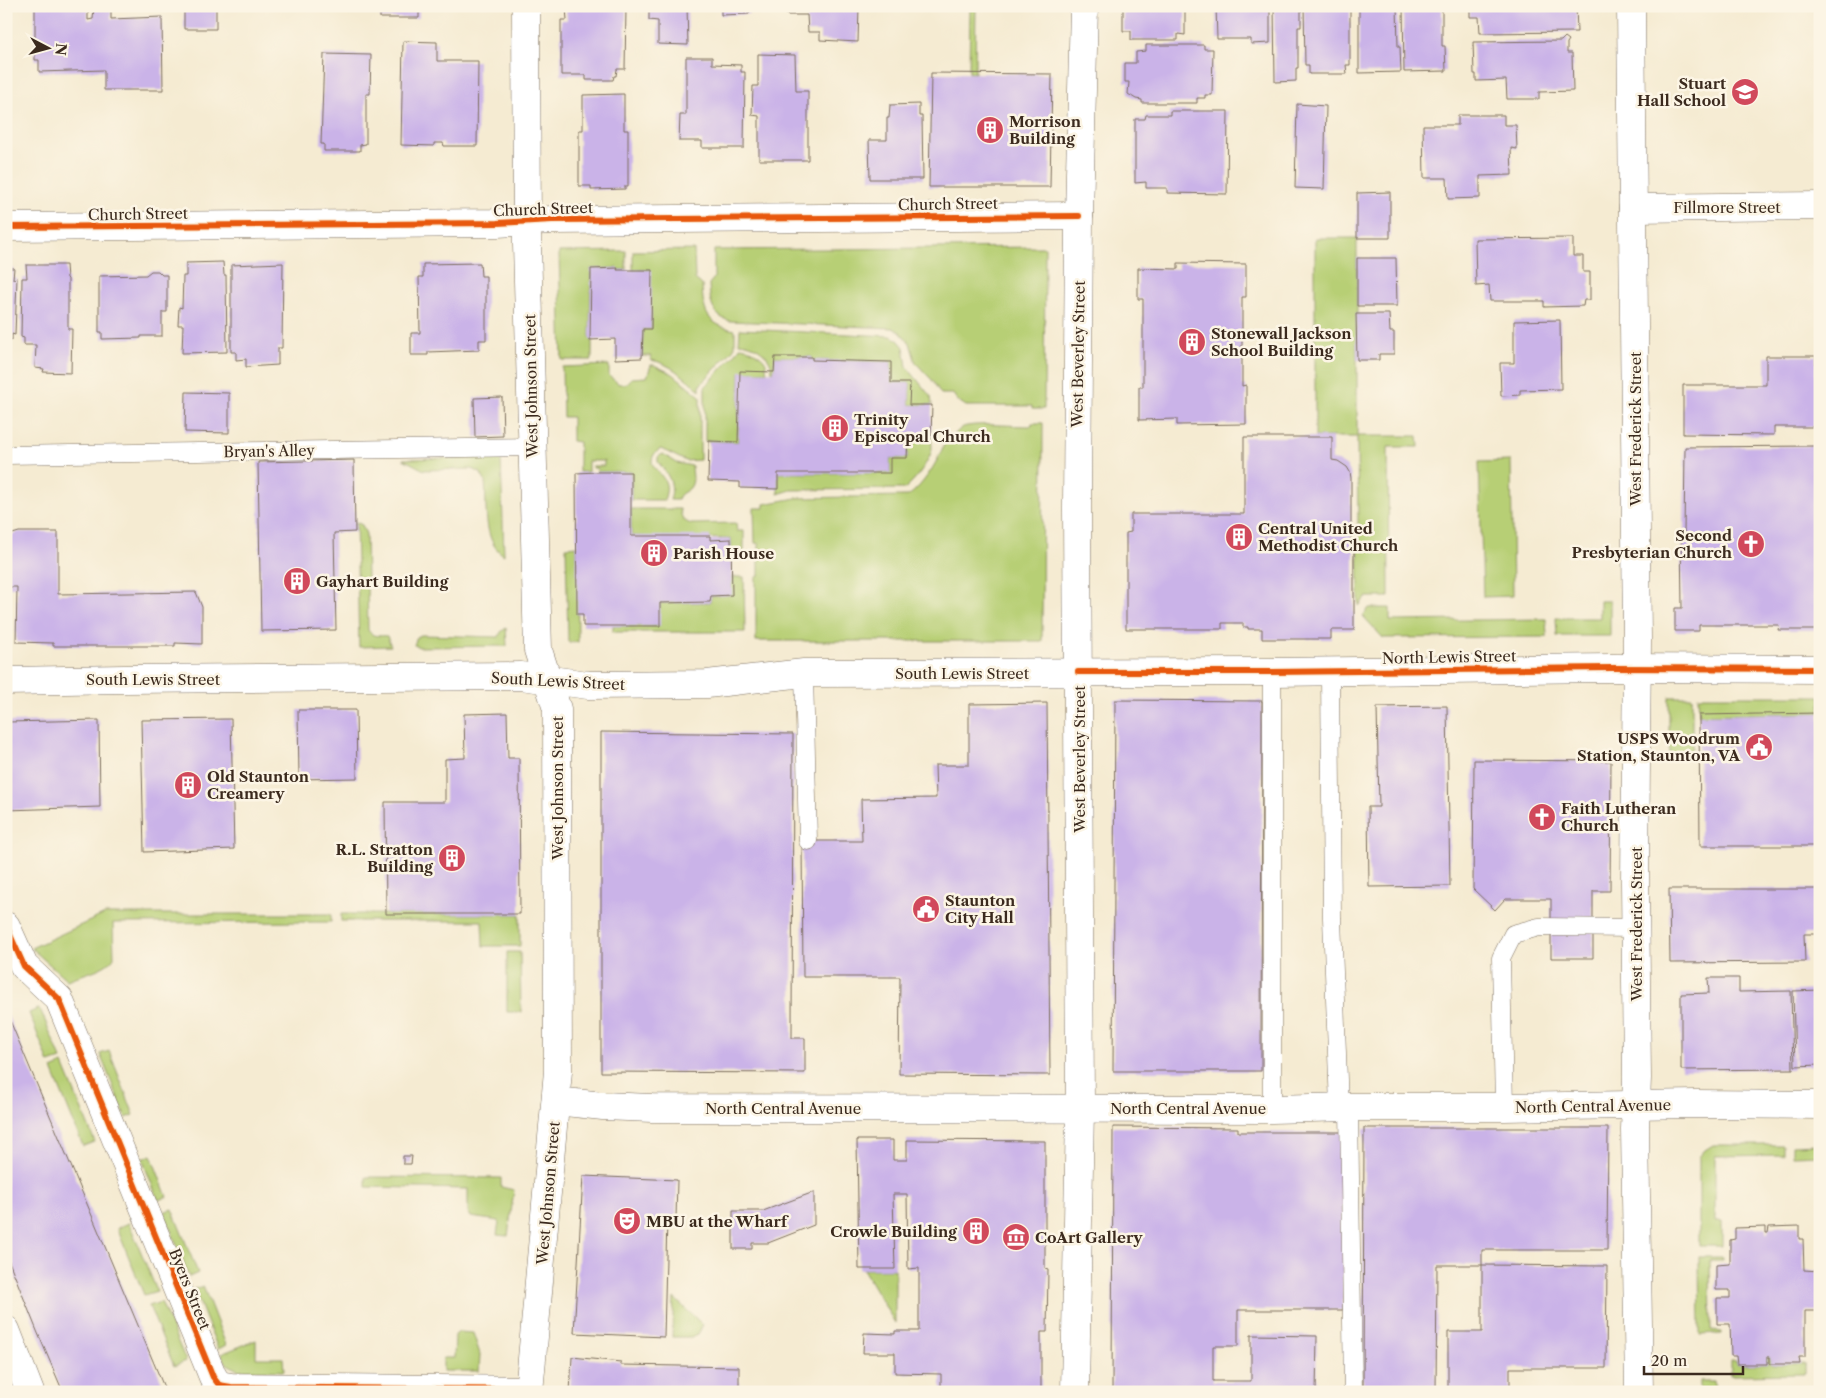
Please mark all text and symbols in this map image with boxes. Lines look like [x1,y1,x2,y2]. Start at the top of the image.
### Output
north arrow [22,22,72,72]
text: N [51,42,71,56]
place label: Stuart Hall School [1637,74,1726,110]
school or university icon: Stuart Hall School [1730,77,1760,107]
place label: Morrison Building [1009,112,1082,148]
building icon: Morrison Building [975,115,1005,145]
street label: Church Street [898,194,999,214]
street label: Church Street [493,198,594,220]
street label: Fillmore Street [1673,198,1781,217]
street label: Church Street [88,204,189,224]
street label: West Beverley Street [1067,280,1089,429]
street label: West Johnson Street [520,313,542,459]
place label: Stonewall Jackson School Building [1211,324,1352,360]
building icon: Stonewall Jackson School Building [1177,327,1207,357]
street label: West Frederick Street [1626,351,1645,507]
place label: Trinity Episcopal Church [854,410,991,446]
building icon: Trinity Episcopal Church [820,413,850,443]
street label: Bryan's Alley [223,441,315,461]
place label: Central United Methodist Church [1258,519,1399,555]
building icon: Central United Methodist Church [1224,522,1254,552]
place label: Second Presbyterian Church [1572,526,1733,562]
church icon: Second Presbyterian Church [1736,529,1766,559]
building icon: Parish House [639,538,669,568]
place label: Parish House [673,544,774,563]
building icon: Gayhart Building [282,566,312,596]
place label: Gayhart Building [316,572,449,591]
street label: North Lewis Street [1382,646,1517,668]
street label: South Lewis Street [895,664,1030,683]
street label: South Lewis Street [491,668,626,694]
street label: South Lewis Street [86,670,221,689]
street label: West Beverley Street [1070,685,1089,834]
street label: West Johnson Street [548,715,567,861]
place label: USPS Woodrum Station, Staunton, VA [1577,729,1740,765]
public building icon: USPS Woodrum Station, Staunton, VA [1744,732,1774,762]
place label: Old Staunton Creamery [207,767,310,803]
building icon: Old Staunton Creamery [173,770,203,800]
place label: Faith Lutheran Church [1561,799,1677,835]
church icon: Faith Lutheran Church [1527,802,1557,832]
place label: R.L. Stratton Building [335,840,434,876]
building icon: R.L. Stratton Building [437,843,467,873]
street label: West Frederick Street [1627,846,1646,1002]
place label: Staunton City Hall [945,891,1016,927]
public building icon: Staunton City Hall [911,894,941,924]
street label: North Central Avenue [1515,1095,1671,1117]
street label: North Central Avenue [705,1099,861,1118]
street label: North Central Avenue [1110,1099,1266,1118]
street label: West Johnson Street [532,1120,564,1267]
theatre icon: MBU at the Wharf [612,1206,642,1236]
place label: MBU at the Wharf [646,1212,790,1231]
building icon: Crowle Building [961,1216,991,1246]
place label: Crowle Building [830,1222,957,1241]
museum icon: CoArt Gallery [1001,1222,1031,1252]
place label: CoArt Gallery [1035,1228,1143,1247]
street label: Byers Street [165,1246,215,1333]
scale bar [1644,1343,1742,1375]
text: 20 m [1651,1351,1687,1370]

